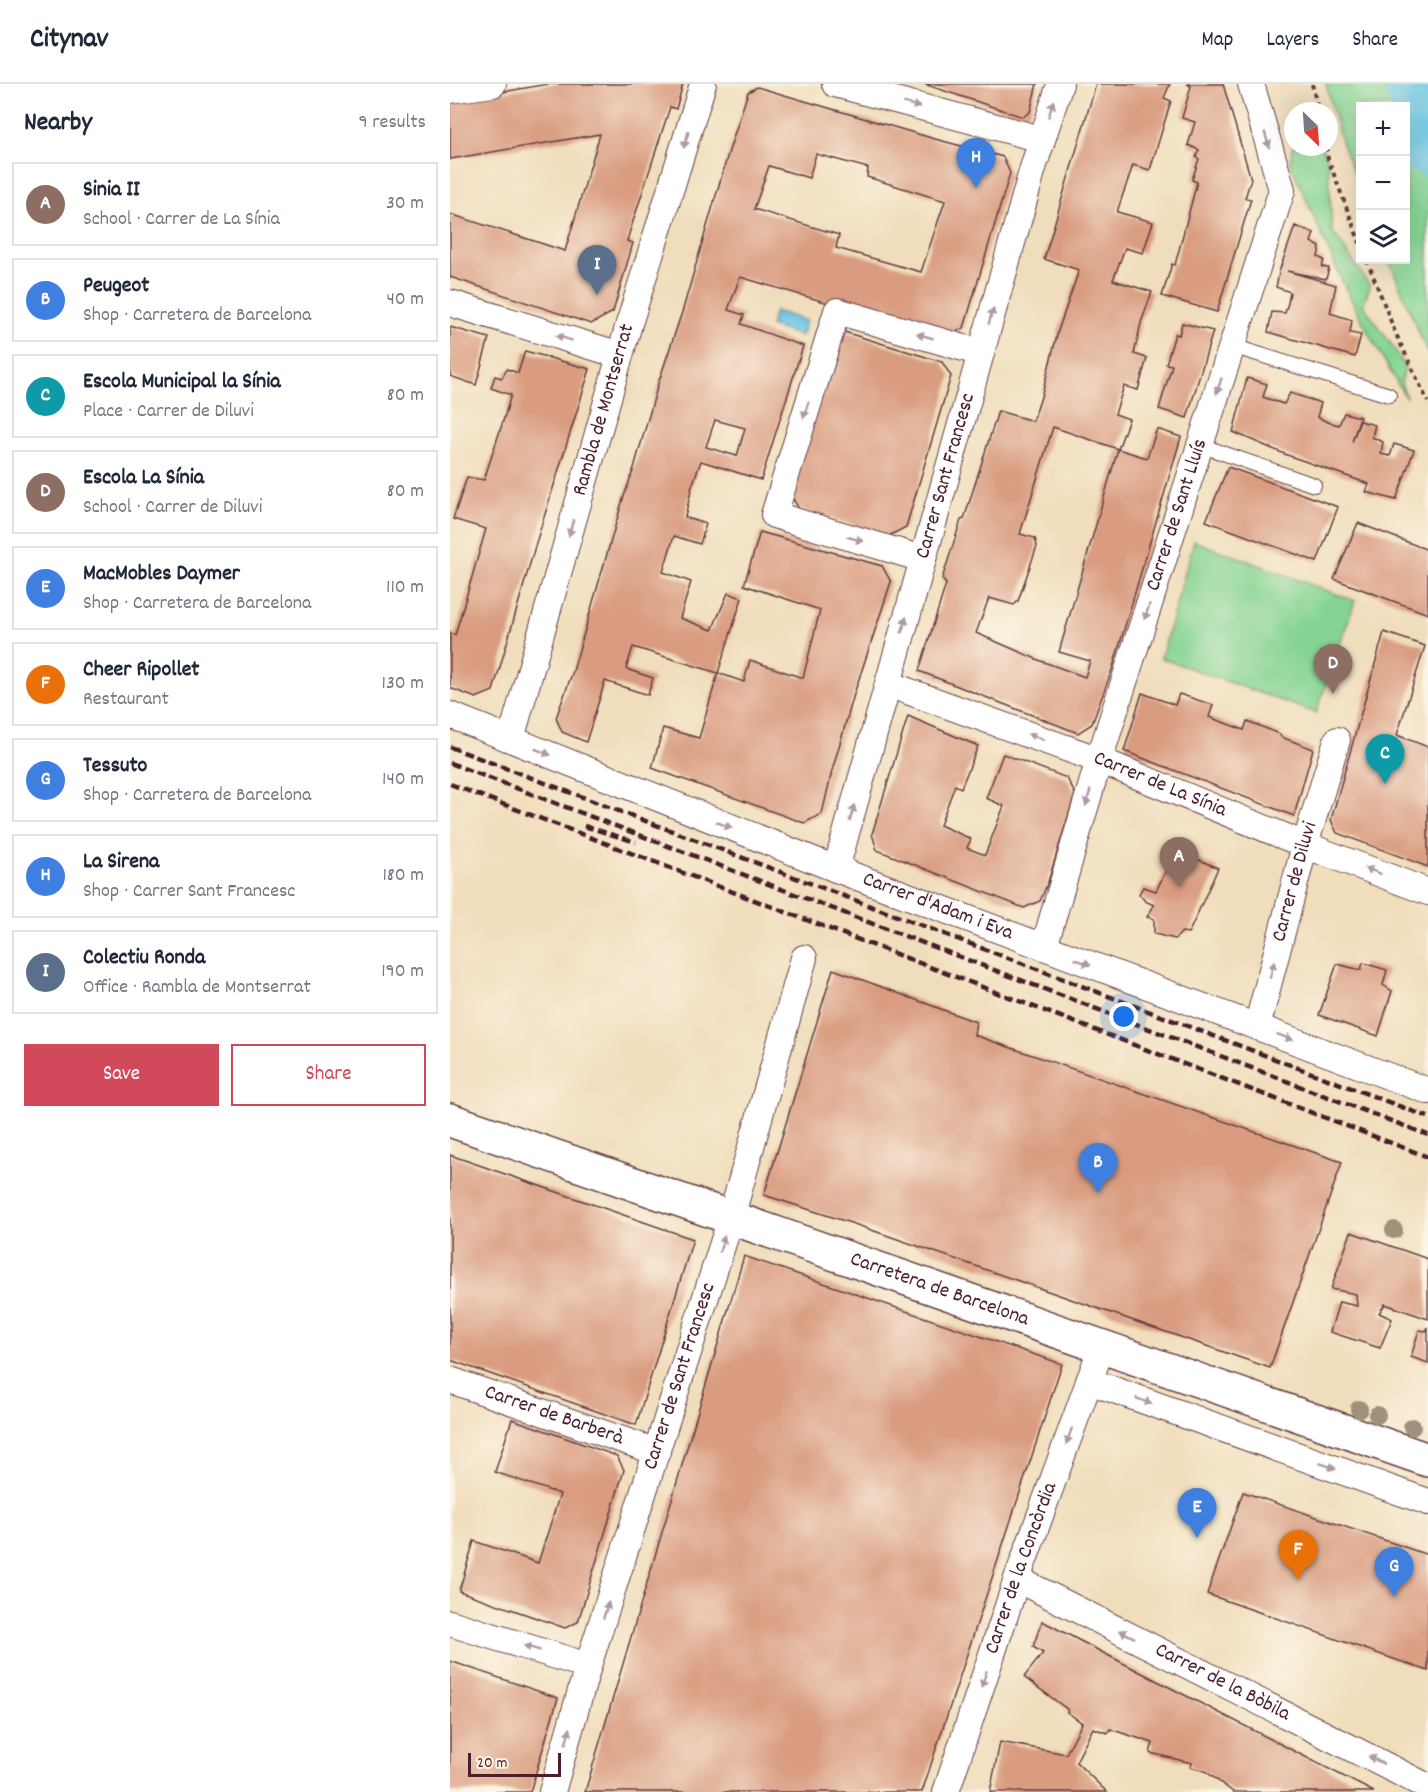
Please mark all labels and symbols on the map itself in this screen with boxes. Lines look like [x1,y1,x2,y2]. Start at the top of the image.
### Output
one-way arrow [902,100,921,110]
one-way arrow [1047,100,1057,118]
north arrow [1284,102,1338,156]
one-way arrow [681,131,690,149]
one-way arrow [1263,131,1272,149]
pin: H [956,138,996,188]
pin: I [578,246,616,295]
one-way arrow [987,307,997,325]
street label: Rambla de Montserrat [566,320,643,500]
one-way arrow [916,331,934,341]
one-way arrow [555,333,573,342]
one-way arrow [1214,377,1223,395]
street label: Carrer Sant Francesc [909,390,984,562]
one-way arrow [801,401,810,419]
street label: Carrer de Sant Lluís [1139,435,1216,595]
one-way arrow [566,519,575,537]
one-way arrow [846,535,864,544]
one-way arrow [1142,603,1151,621]
one-way arrow [900,616,910,634]
pin: D [1314,644,1352,694]
one-way arrow [1027,732,1045,742]
pin: C [1366,734,1404,784]
street label: Carrer de La Sínia [1089,744,1232,826]
one-way arrow [535,747,553,757]
one-way arrow [1083,789,1092,807]
one-way arrow [847,804,857,822]
street label: Carrer de Diluvi [1265,818,1326,945]
one-way arrow [716,820,734,830]
pin: A [1160,838,1198,887]
street label: Carrer d'Adam i Eva [858,865,1018,949]
one-way arrow [1364,866,1382,875]
one-way arrow [1074,957,1092,967]
one-way arrow [1267,961,1277,979]
your location [1109,1002,1138,1031]
one-way arrow [1276,1033,1294,1043]
pin: B [1078,1144,1118,1193]
one-way arrow [718,1235,727,1253]
street label: Carretera de Barcelona [846,1245,1034,1335]
street label: Carrer de Sant Francesc [637,1279,724,1474]
street label: Carrer de Barberà [480,1378,628,1454]
one-way arrow [1135,1397,1153,1407]
one-way arrow [1063,1427,1073,1445]
one-way arrow [1319,1462,1337,1472]
street label: Carrer de la Concòrdia [978,1478,1066,1658]
pin: E [1178,1488,1216,1538]
pin: F [1278,1530,1318,1580]
pin: G [1374,1548,1414,1597]
one-way arrow [602,1601,611,1619]
one-way arrow [1118,1630,1135,1639]
street label: Carrer de la Bòbila [1149,1636,1296,1730]
one-way arrow [523,1643,541,1652]
one-way arrow [978,1670,988,1688]
one-way arrow [564,1727,573,1745]
scale bar [468,1750,561,1778]
one-way arrow [1367,1755,1384,1765]

